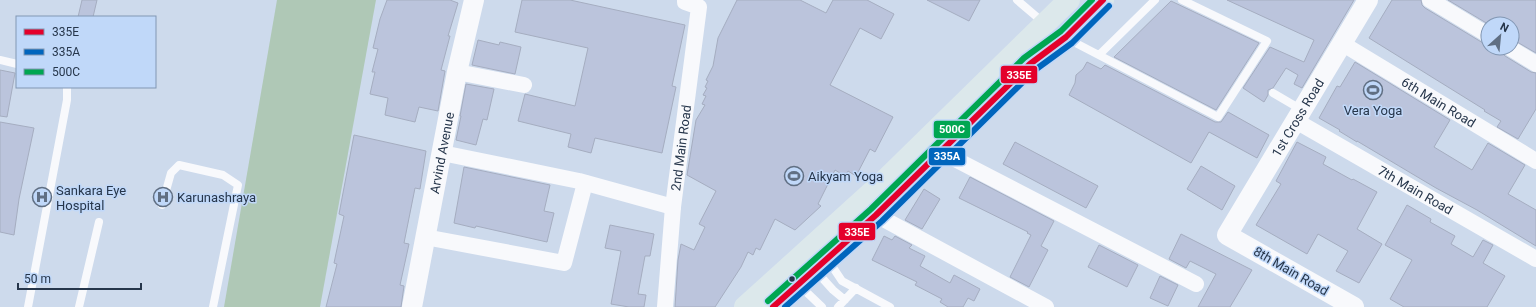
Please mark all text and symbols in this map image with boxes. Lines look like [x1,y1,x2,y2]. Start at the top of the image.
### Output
legend [16,16,156,88]
north arrow [1480,16,1520,56]
text: N [1498,20,1511,35]
text: 335E [52,25,79,39]
text: 335A [52,45,80,59]
text: 500C [52,65,80,79]
line badge: 335E [1000,65,1038,84]
text: 335E [1006,69,1032,82]
street label: 6th Main Road [1399,74,1479,130]
street label: 1st Cross Road [1268,76,1327,159]
sports icon: Vera Yoga [1362,79,1384,101]
place label: Vera Yoga [1344,103,1402,118]
street label: 2nd Main Road [668,104,694,192]
street label: Arvind Avenue [426,111,457,195]
line badge: 500C [933,120,971,139]
text: 500C [939,123,965,136]
line badge: 335A [928,147,966,166]
text: 335A [934,150,961,163]
street label: 7th Main Road [1376,162,1456,217]
sports icon: Aikyam Yoga [783,165,805,187]
place label: Aikyam Yoga [808,169,883,184]
place label: Sankara Eye Hospital [56,183,126,213]
hospital icon: Sankara Eye Hospital [31,186,53,208]
hospital icon: Karunashraya [152,186,174,208]
place label: Karunashraya [177,190,256,205]
line badge: 335E [838,222,876,241]
text: 335E [844,226,870,239]
street label: 8th Main Road [1251,244,1331,298]
scale bar [18,265,141,291]
text: 50 m [24,272,51,286]
unlabelled marker [787,274,797,284]

